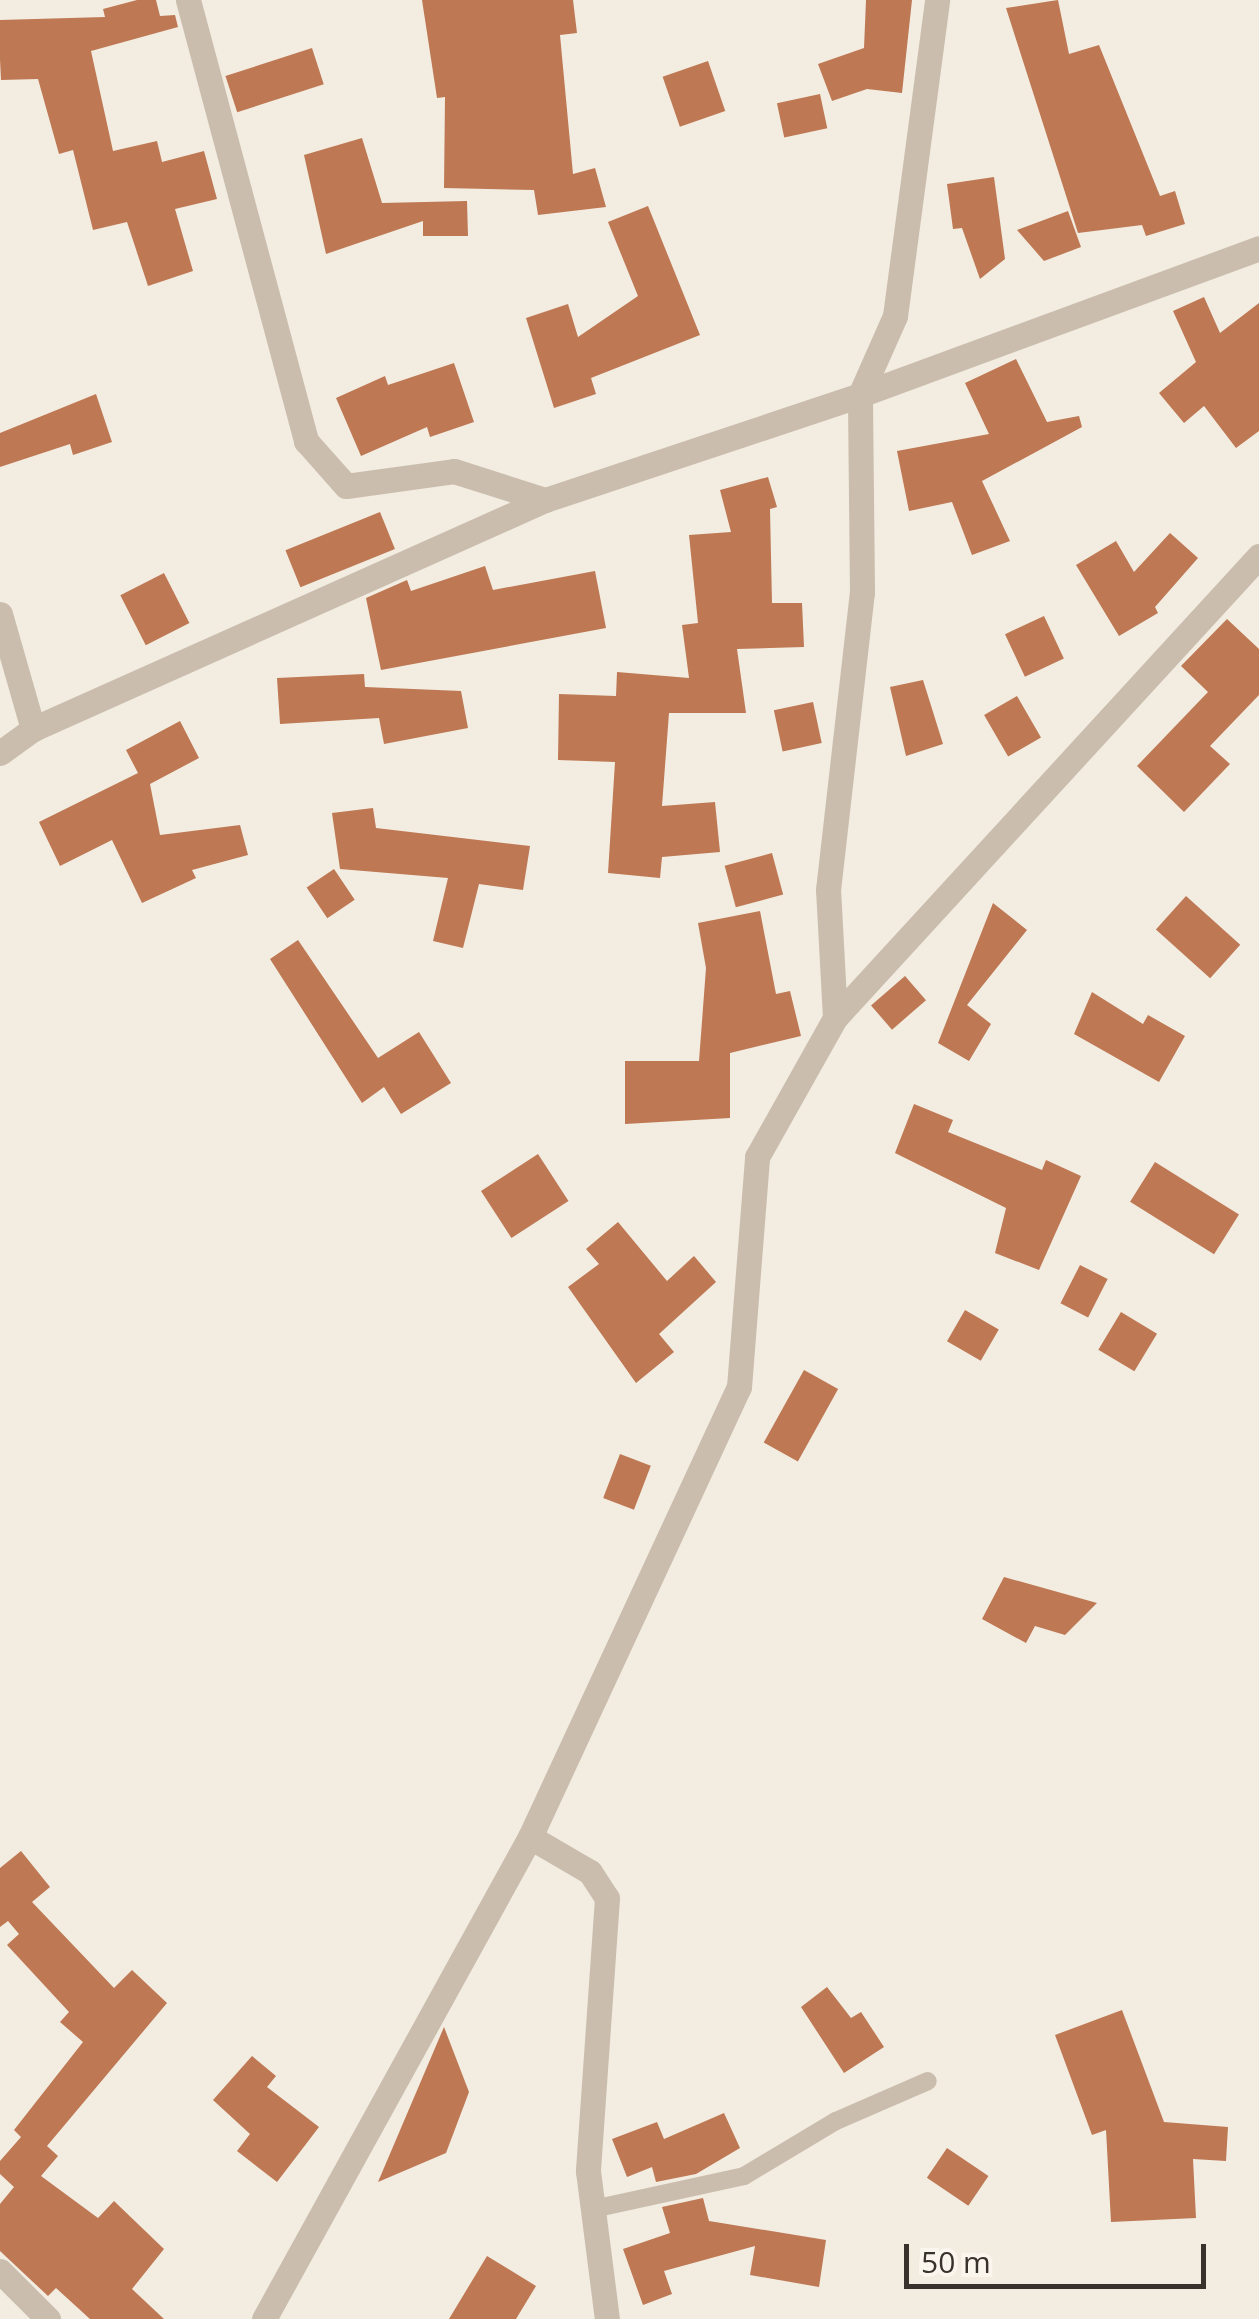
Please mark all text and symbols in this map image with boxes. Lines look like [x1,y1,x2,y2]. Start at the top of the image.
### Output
scale bar [909,2224,1212,2286]
text: 50 m [921,2241,991,2282]

